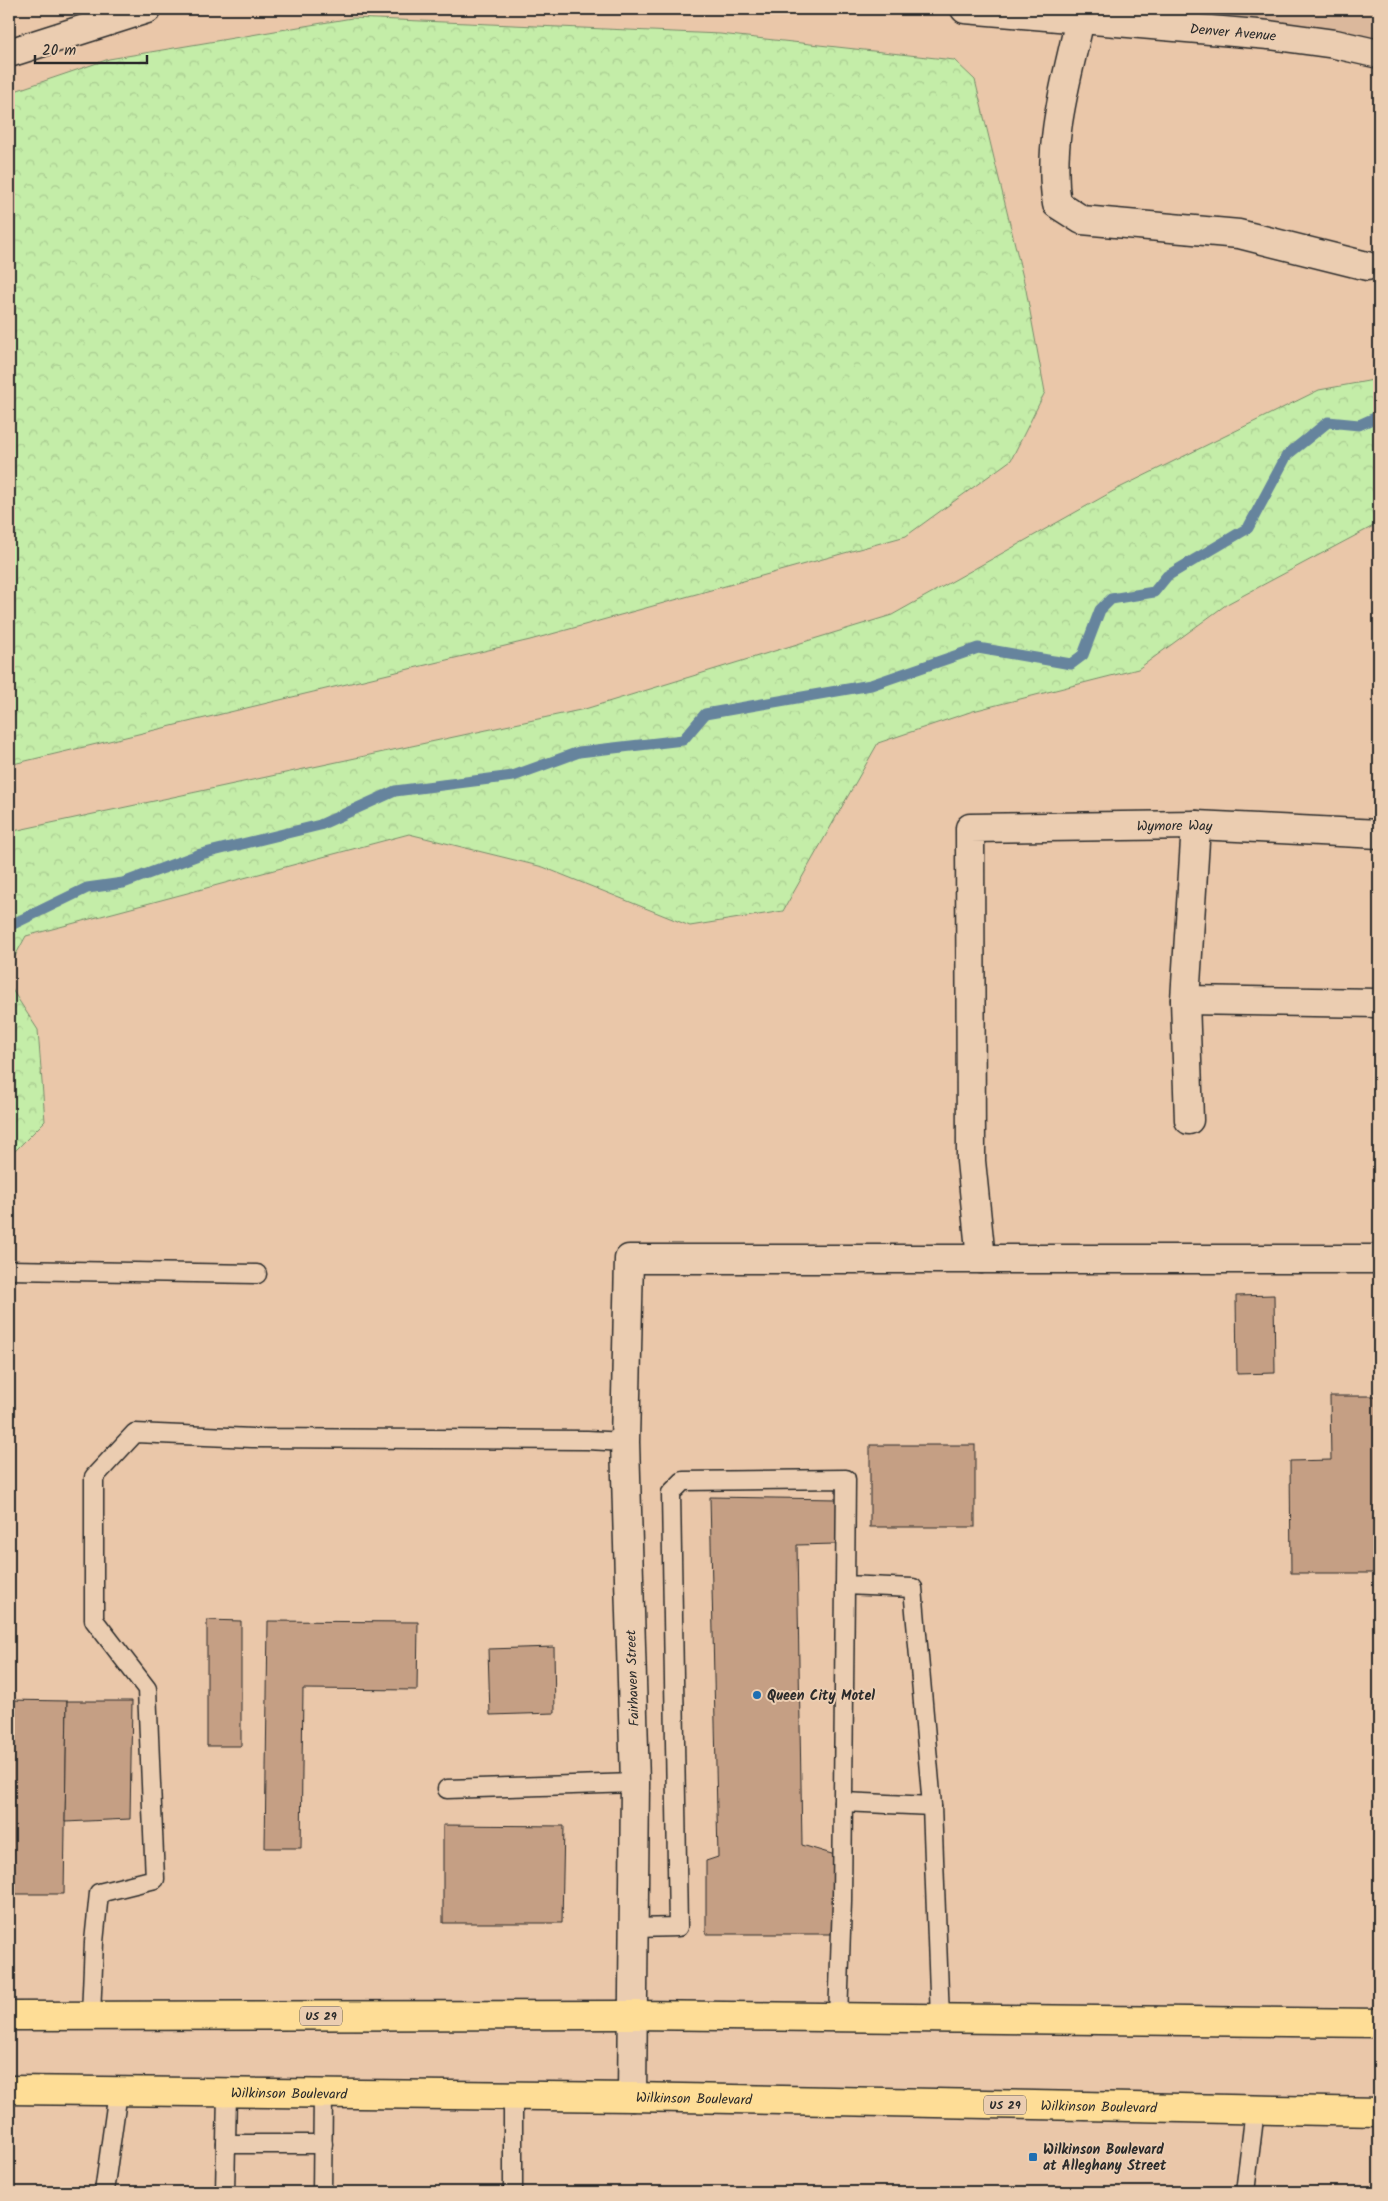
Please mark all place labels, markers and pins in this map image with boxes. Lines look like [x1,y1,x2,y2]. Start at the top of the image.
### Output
place label: Queen City Motel [767,1685,875,1707]
marker: Queen City Motel [751,1689,763,1701]
place label: Wilkinson Boulevard at Alleghany Street [1043,2139,1167,2177]
marker: Wilkinson Boulevard at Alleghany Street [1027,2151,1039,2163]

